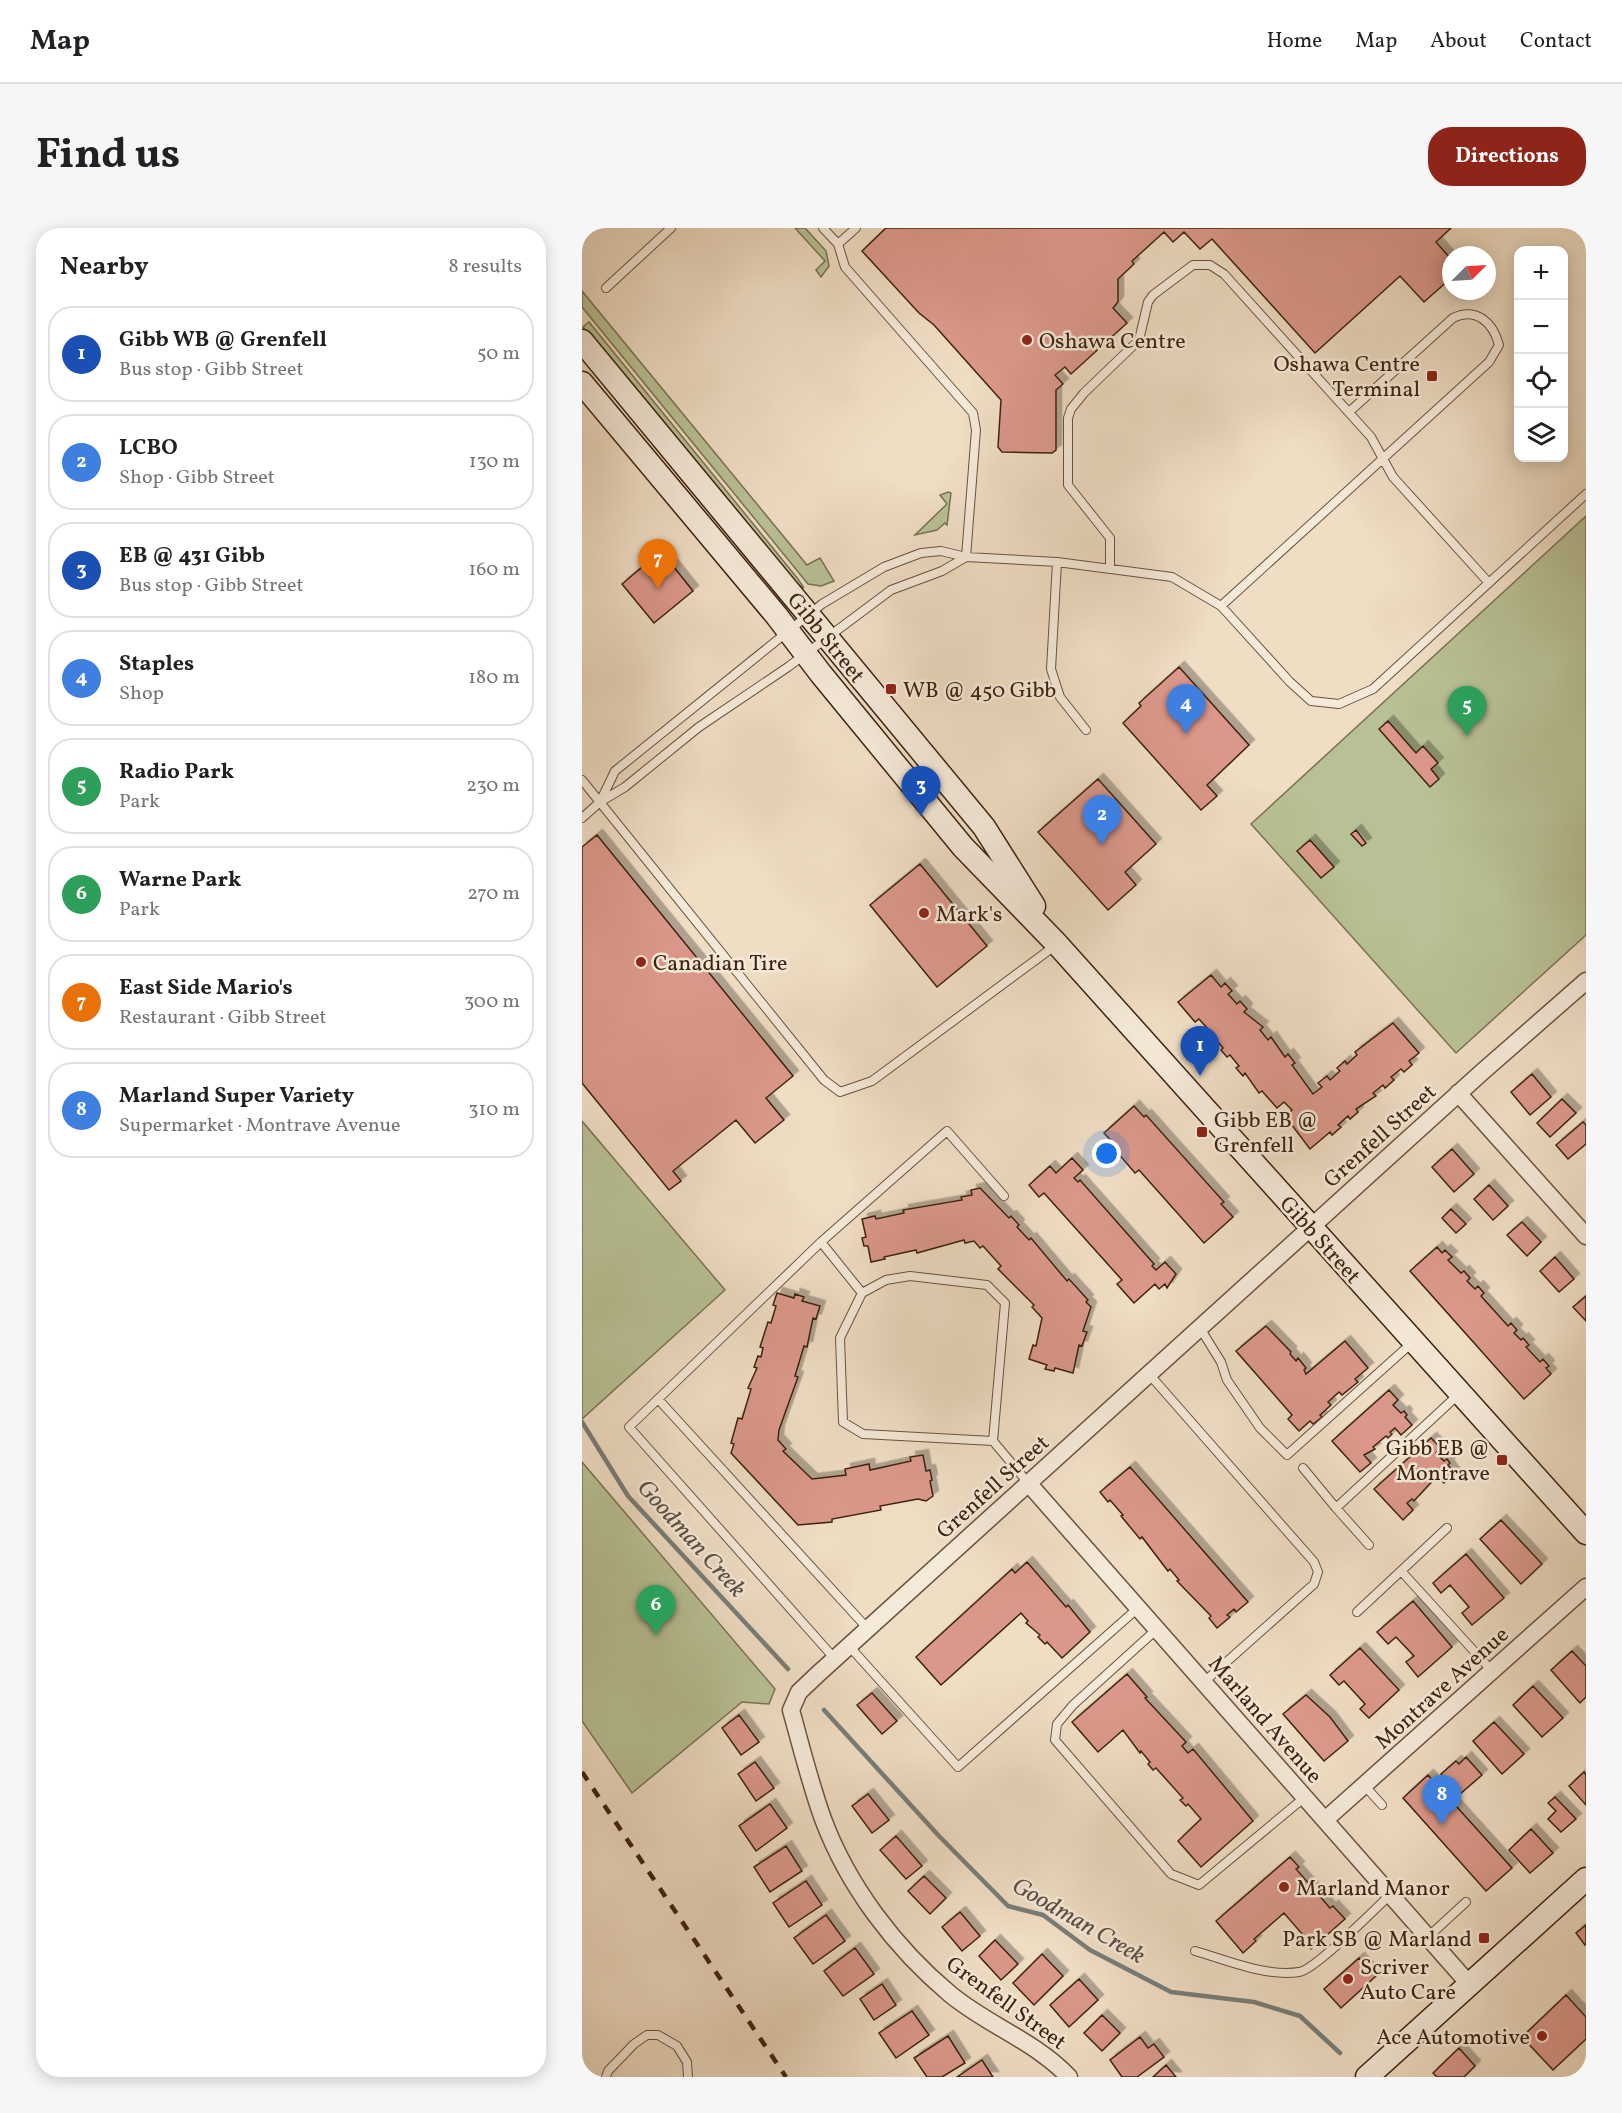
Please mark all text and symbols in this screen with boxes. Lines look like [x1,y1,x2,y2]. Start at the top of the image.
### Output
text: Map [30,22,90,61]
text: Home [1267,27,1322,56]
text: Map [1355,27,1397,56]
text: About [1430,27,1487,56]
text: Contact [1520,27,1592,56]
text: Find us [36,127,180,186]
button: Directions [1428,127,1586,186]
north arrow [1442,246,1496,300]
map controls [1514,246,1568,462]
button: + [1514,246,1568,300]
text: Nearby [60,249,149,285]
text: 8 results [449,253,522,281]
button: − [1514,300,1568,354]
text: Gibb WB @ Grenfell [119,325,327,356]
place label: Oshawa Centre [1039,327,1186,358]
marker: Oshawa Centre [1020,333,1034,347]
text: 1 [77,340,86,368]
text: 50 m [477,340,520,368]
place label: Oshawa Centre Terminal [1273,350,1420,406]
button: locate [1514,354,1568,408]
text: Bus stop · Gibb Street [119,356,303,384]
marker: Oshawa Centre Terminal [1425,369,1439,383]
button: layers [1514,408,1568,462]
text: LCBO [119,433,178,464]
text: 2 [76,448,87,476]
text: 130 m [469,448,520,476]
text: Shop · Gibb Street [119,464,275,492]
pin: 7 [638,540,678,589]
text: EB @ 431 Gibb [119,541,265,572]
text: 3 [76,556,87,584]
text: 160 m [468,556,520,584]
text: Bus stop · Gibb Street [119,572,303,600]
street label: Gibb Street [779,587,871,691]
text: Staples [119,649,194,680]
text: 4 [75,664,88,692]
text: 180 m [468,664,520,692]
place label: WB @ 450 Gibb [903,676,1056,707]
text: Shop [119,680,164,708]
marker: WB @ 450 Gibb [884,682,898,696]
pin: 4 [1166,684,1206,734]
pin: 5 [1448,686,1486,736]
text: Radio Park [119,757,234,788]
pin: 3 [902,766,940,816]
text: 5 [77,772,86,800]
text: 230 m [466,772,520,800]
text: Park [119,788,160,816]
pin: 2 [1082,796,1122,845]
text: Warne Park [119,865,241,896]
text: 6 [76,880,87,908]
text: 270 m [467,880,520,908]
text: Park [119,896,160,924]
place label: Mark's [936,900,1002,931]
marker: Mark's [917,906,931,920]
place label: Canadian Tire [653,949,787,980]
marker: Canadian Tire [634,955,648,969]
text: East Side Mario's [119,973,293,1004]
text: 7 [77,988,86,1016]
text: 300 m [464,988,520,1016]
text: Restaurant · Gibb Street [119,1004,327,1032]
pin: 1 [1180,1026,1220,1076]
street label: Grenfell Street [1318,1078,1444,1196]
text: Marland Super Variety [119,1081,354,1112]
text: 8 [76,1096,87,1124]
text: 310 m [468,1096,520,1124]
place label: Gibb EB @ Grenfell [1214,1106,1318,1162]
text: Supermarket · Montrave Avenue [119,1112,401,1140]
marker: Gibb EB @ Grenfell [1195,1125,1209,1139]
your location [1092,1139,1121,1168]
street label: Gibb Street [1271,1190,1367,1292]
street label: Grenfell Street [931,1429,1057,1547]
place label: Gibb EB @ Montrave [1386,1434,1490,1490]
marker: Gibb EB @ Montrave [1495,1453,1509,1467]
water label: Goodman Creek [628,1473,753,1606]
pin: 6 [636,1586,676,1635]
street label: Montrave Avenue [1369,1620,1516,1757]
street label: Marland Avenue [1200,1650,1328,1791]
pin: 8 [1422,1776,1462,1825]
water label: Goodman Creek [1005,1870,1151,1974]
place label: Marland Manor [1296,1874,1450,1905]
marker: Marland Manor [1277,1880,1291,1894]
place label: Park SB @ Marland [1282,1925,1472,1956]
marker: Park SB @ Marland [1477,1931,1491,1945]
street label: Grenfell Street [939,1950,1072,2058]
place label: Scriver Auto Care [1360,1953,1456,2009]
marker: Scriver Auto Care [1341,1972,1355,1986]
place label: Ace Automotive [1376,2023,1530,2054]
marker: Ace Automotive [1535,2029,1549,2043]

